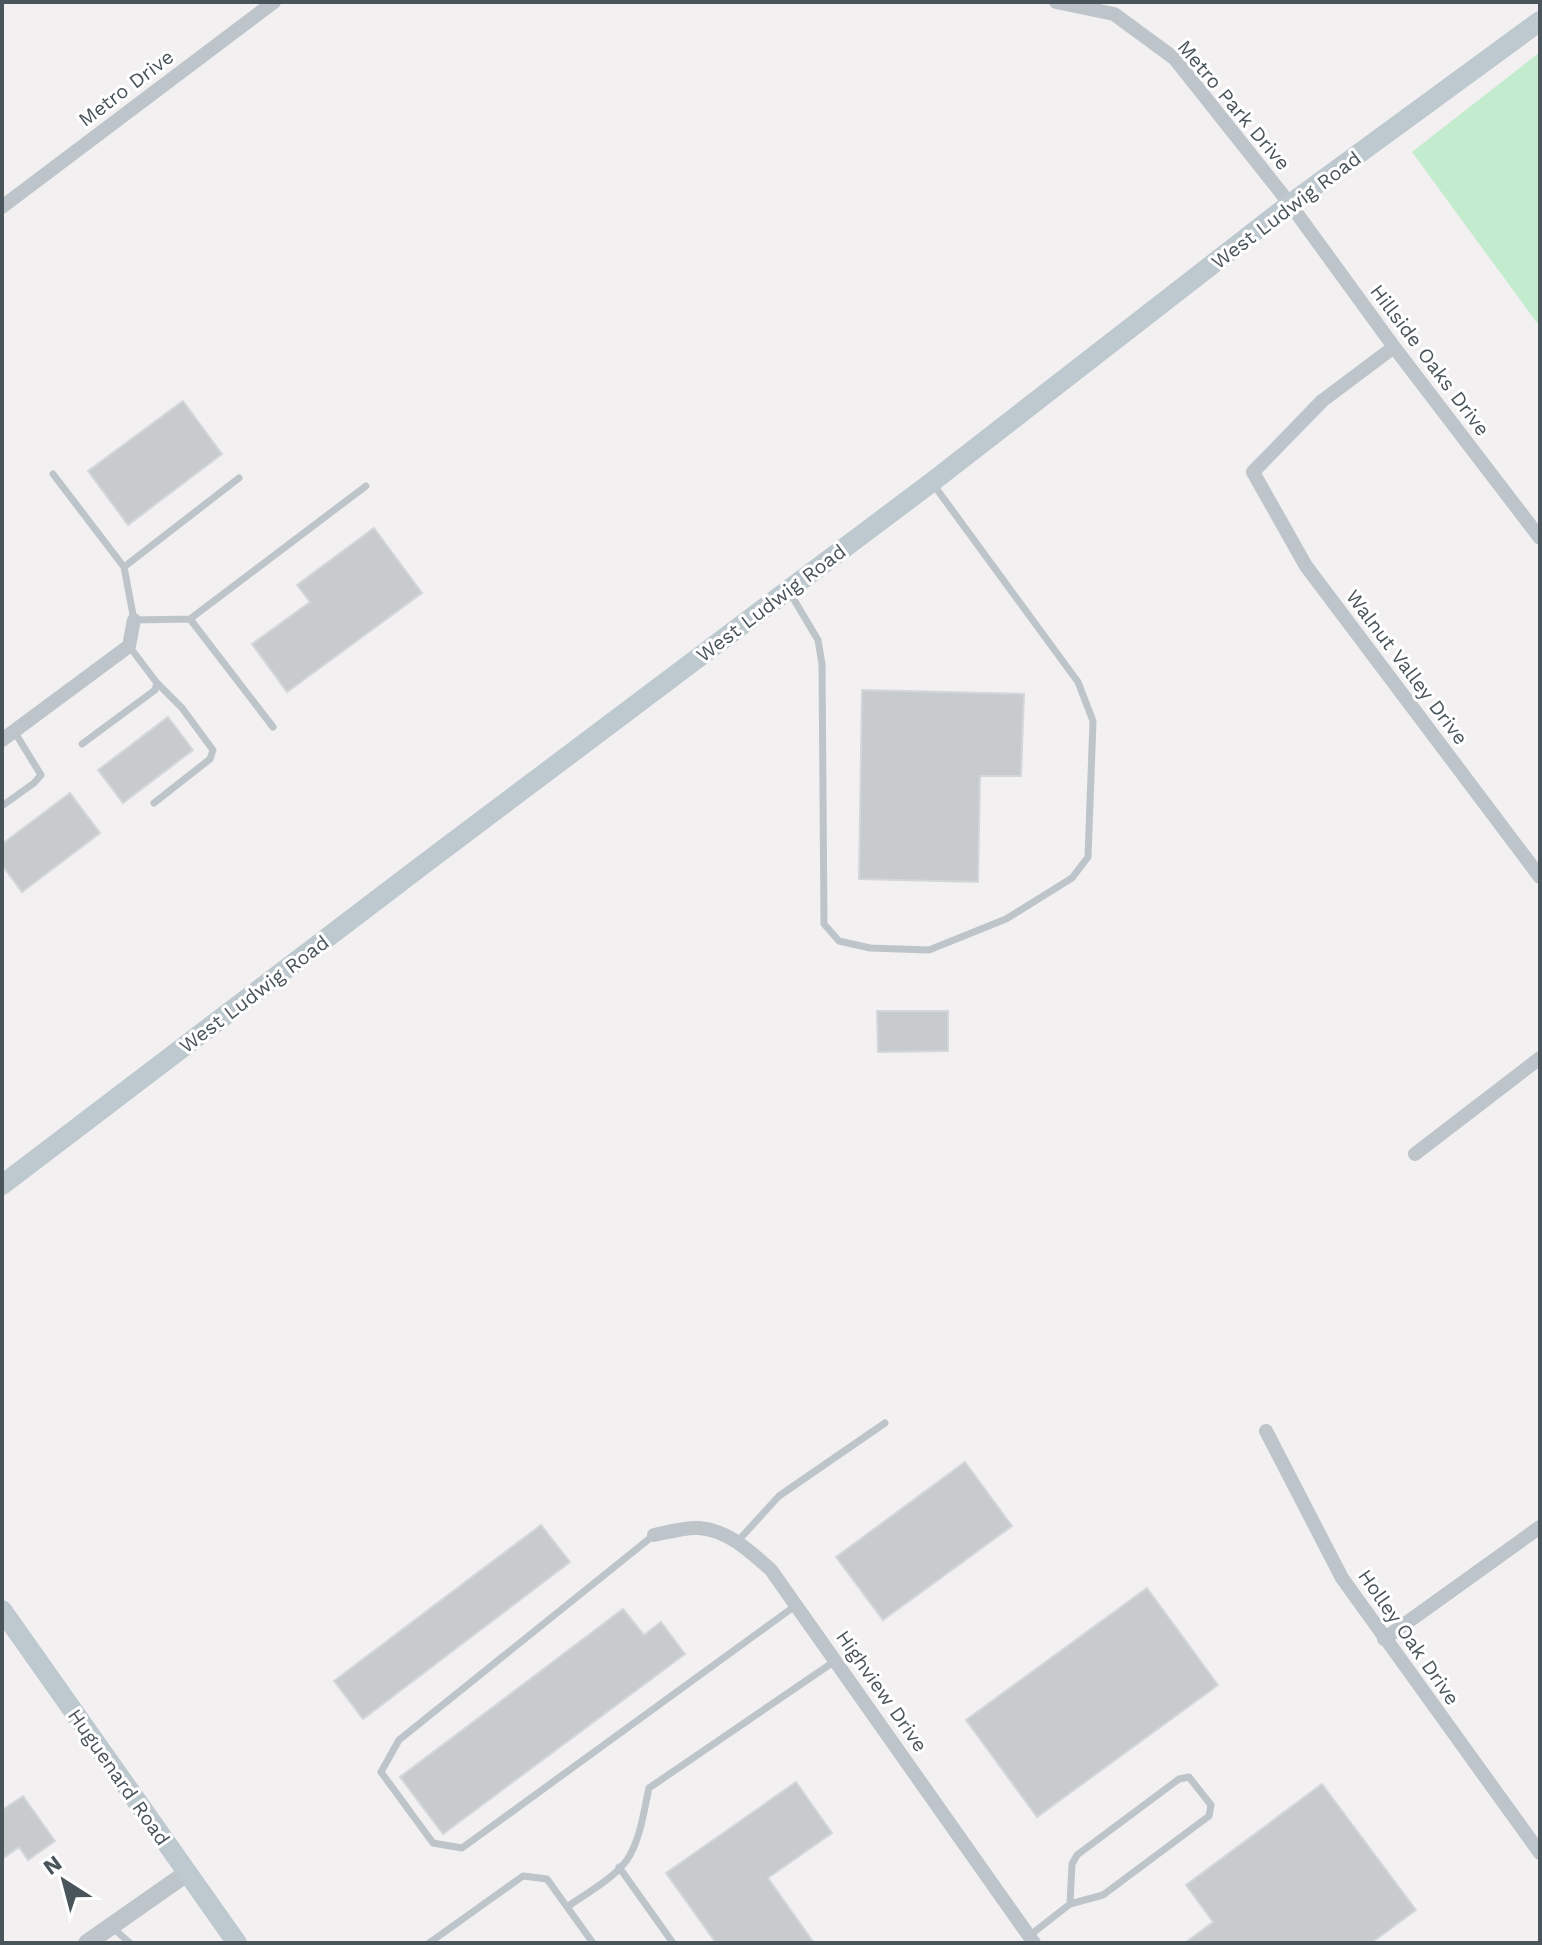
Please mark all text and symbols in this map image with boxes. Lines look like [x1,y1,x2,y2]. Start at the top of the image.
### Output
street label: Metro Park Drive [1173,35,1295,175]
street label: Metro Drive [74,44,178,132]
street label: West Ludwig Road [1207,146,1365,274]
street label: Hillside Oaks Drive [1365,280,1495,440]
street label: West Ludwig Road [692,539,850,667]
street label: Walnut Valley Drive [1341,585,1473,749]
street label: West Ludwig Road [175,930,333,1058]
street label: Holley Oak Drive [1353,1565,1465,1709]
street label: Highview Drive [831,1626,933,1756]
street label: Huguenard Road [63,1704,175,1850]
north arrow [24,1841,104,1921]
text: N [39,1850,66,1880]

